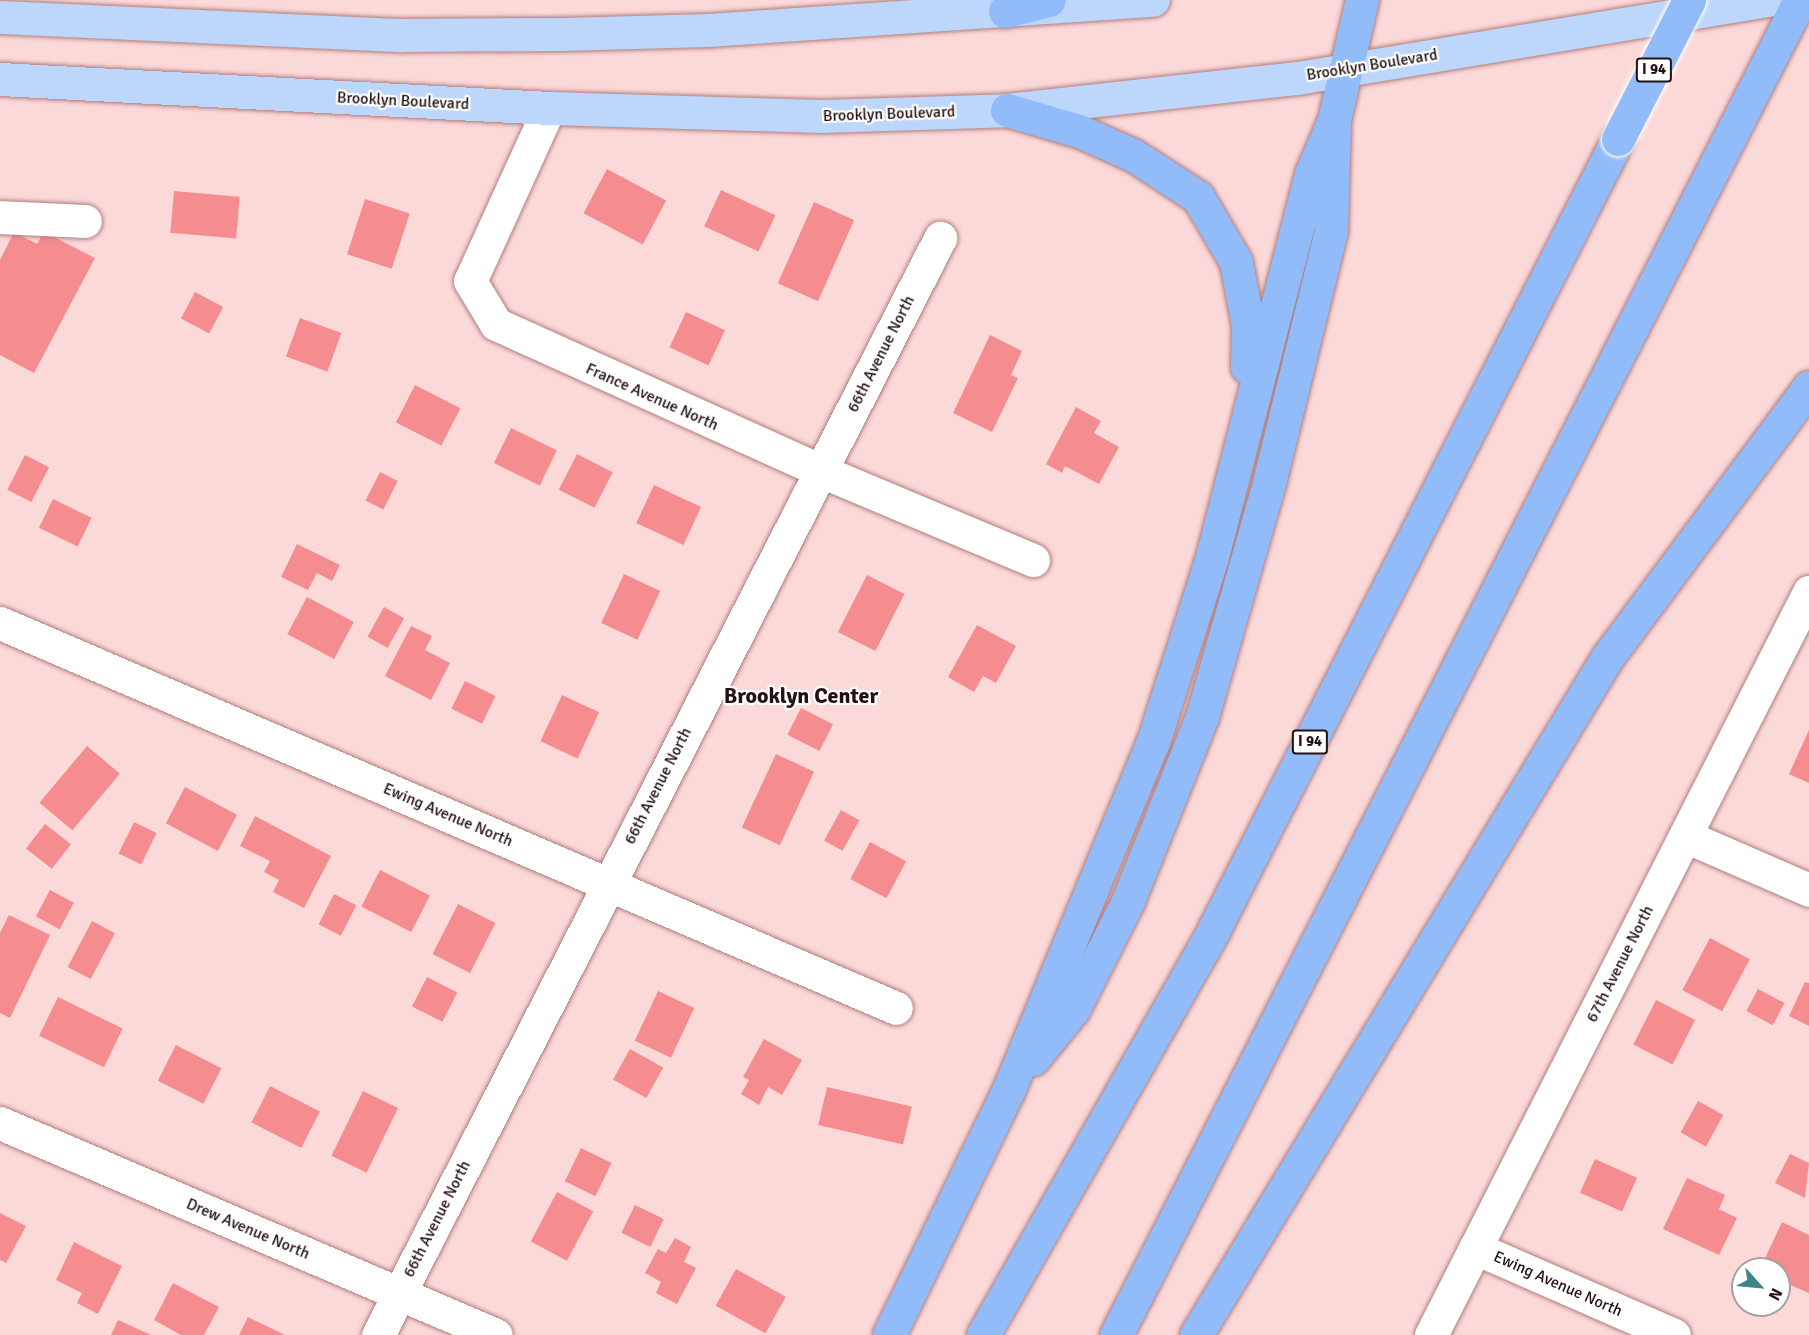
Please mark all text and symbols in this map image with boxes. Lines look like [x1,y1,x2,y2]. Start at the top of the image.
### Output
street label: Brooklyn Boulevard [1305,45,1439,85]
road number: I 94 [1634,58,1674,82]
street label: Brooklyn Boulevard [336,88,470,114]
street label: Brooklyn Boulevard [823,102,955,126]
street label: 66th Avenue North [843,292,919,416]
street label: France Avenue North [583,359,721,435]
district label: Brooklyn Center [724,683,878,709]
street label: 66th Avenue North [620,724,696,848]
road number: I 94 [1290,730,1330,754]
street label: Ewing Avenue North [380,779,516,851]
street label: 67th Avenue North [1582,902,1658,1026]
street label: 66th Avenue North [399,1157,475,1281]
street label: Drew Avenue North [183,1194,313,1264]
street label: Ewing Avenue North [1491,1247,1625,1321]
north arrow [1731,1257,1791,1317]
text: N [1764,1285,1787,1304]

